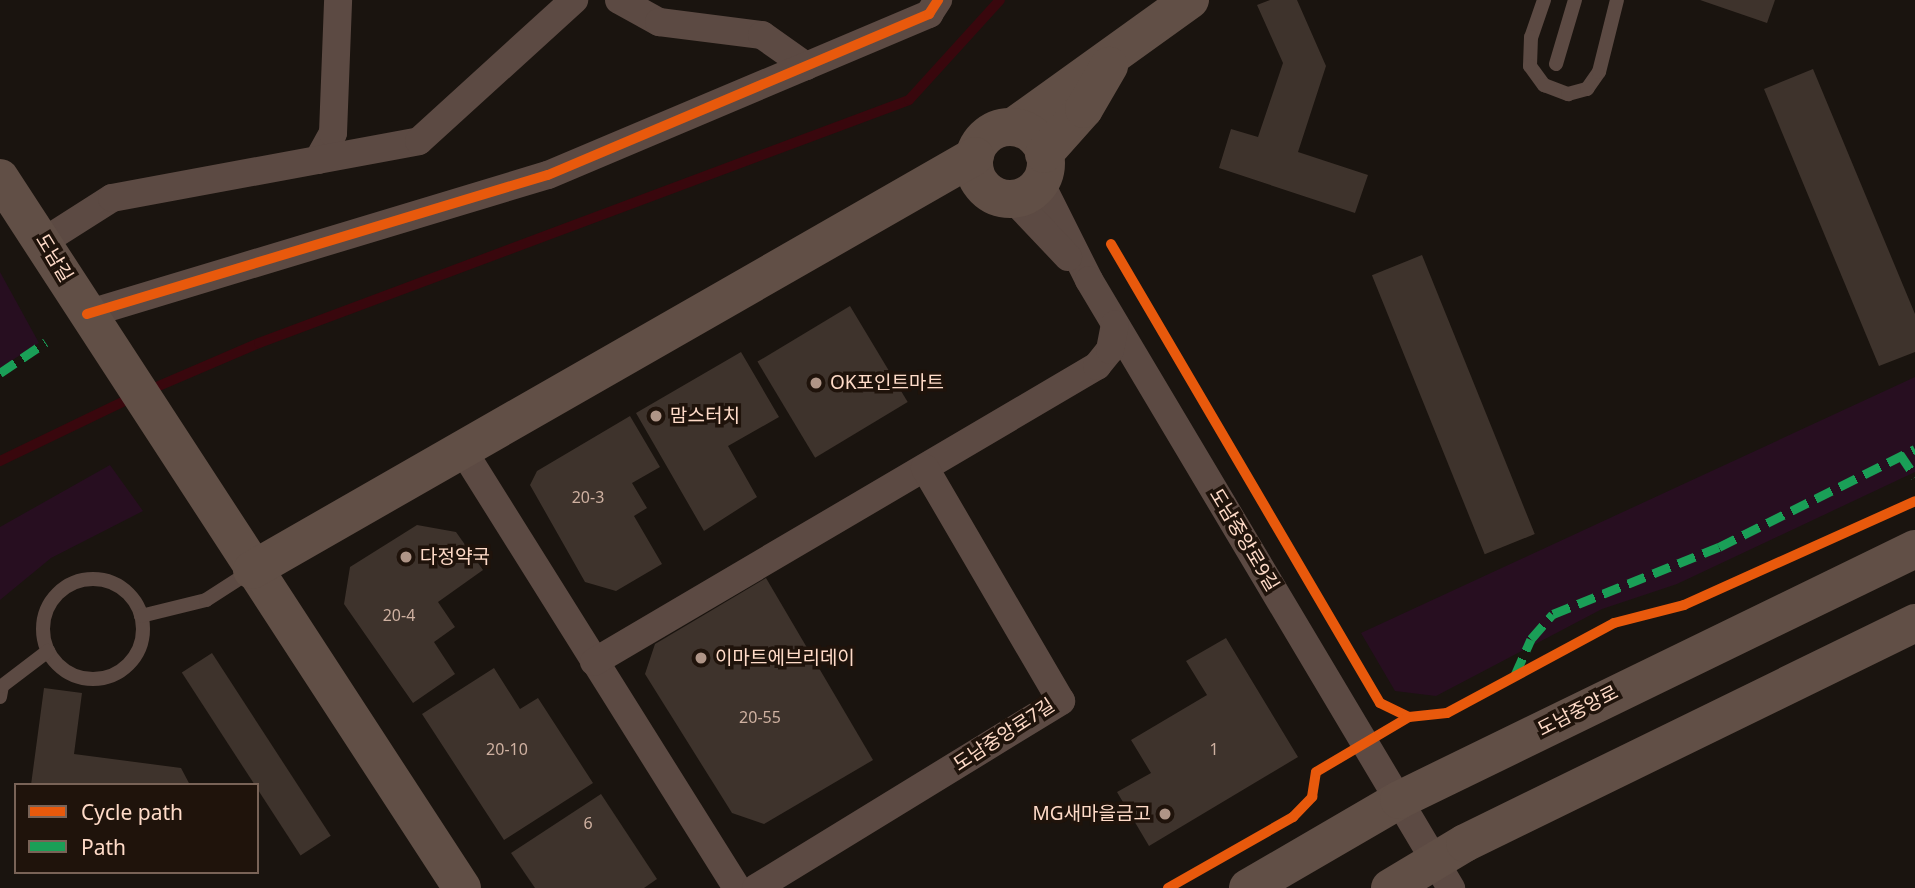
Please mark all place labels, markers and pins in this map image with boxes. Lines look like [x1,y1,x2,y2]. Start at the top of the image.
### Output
place label: OK포인트마트 [830,372,944,394]
marker: OK포인트마트 [808,375,824,391]
place label: 맘스터치 [670,405,740,427]
marker: 맘스터치 [648,408,664,424]
place label: 다정약국 [420,546,490,568]
marker: 다정약국 [398,549,414,565]
place label: 이마트에브리데이 [715,647,855,669]
marker: 이마트에브리데이 [693,650,709,666]
place label: MG새마을금고 [1033,803,1151,825]
marker: MG새마을금고 [1157,806,1173,822]

